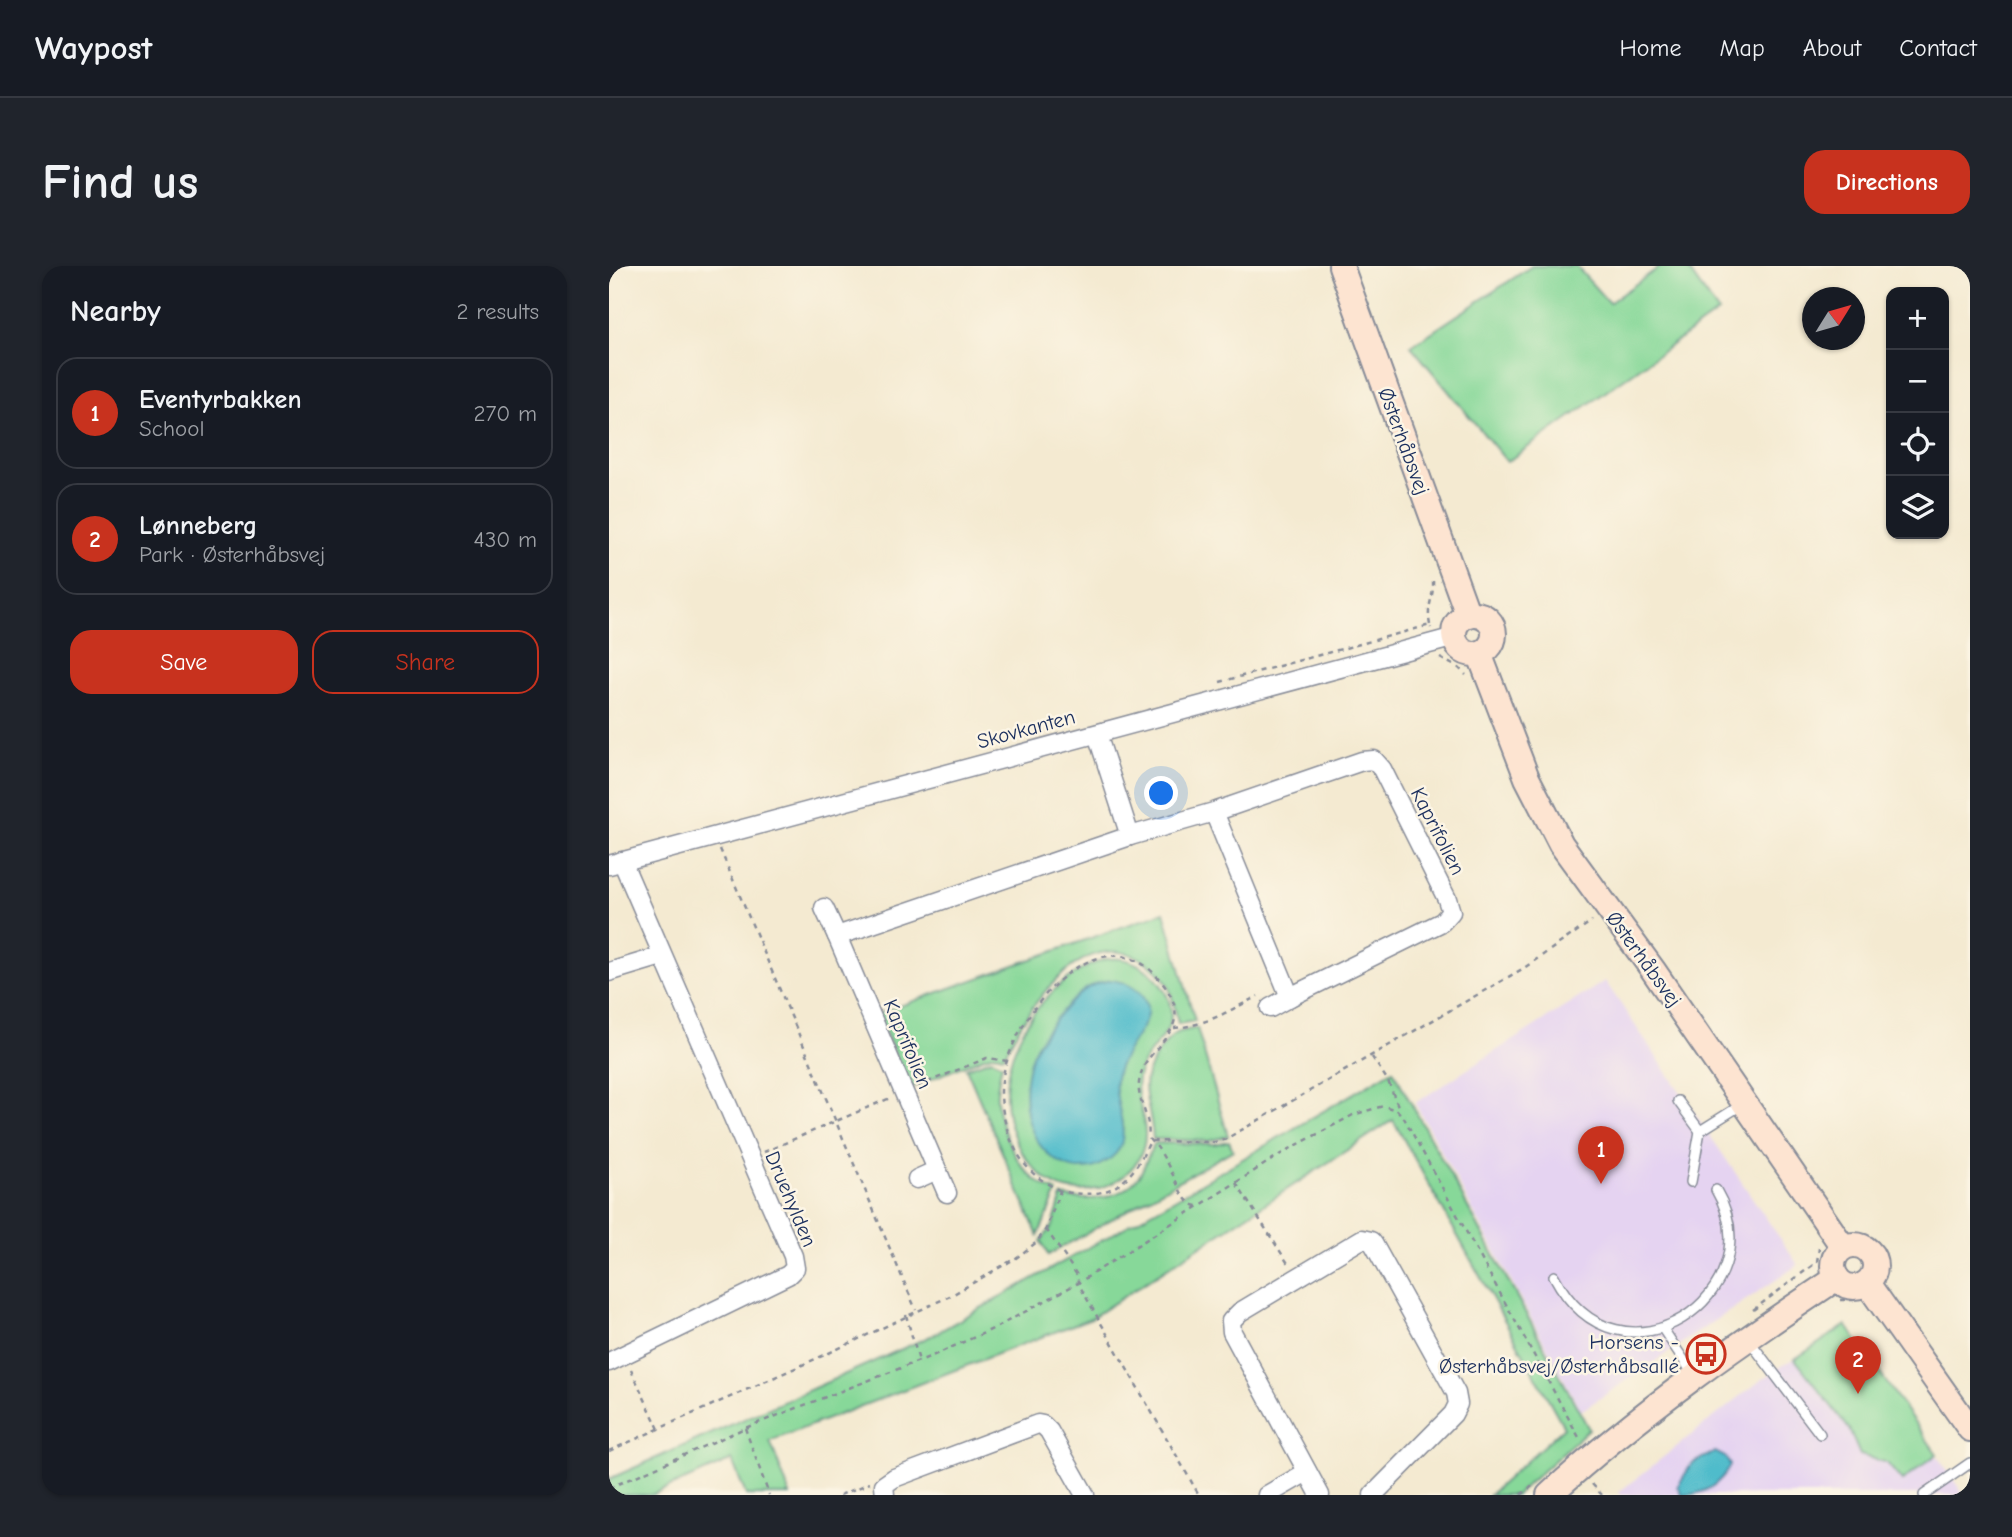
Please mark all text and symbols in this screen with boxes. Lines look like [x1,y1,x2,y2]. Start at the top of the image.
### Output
text: Waypost [35,29,152,67]
text: Home [1620,34,1681,62]
text: Map [1719,34,1765,62]
text: About [1803,34,1861,62]
text: Contact [1899,34,1977,62]
button: Directions [1804,150,1970,214]
text: Find us [42,154,198,210]
north arrow [1802,287,1865,350]
map controls [1886,287,1949,539]
button: + [1886,287,1949,350]
text: Nearby [70,294,161,329]
text: 2 results [457,298,539,325]
button: − [1886,350,1949,413]
street label: Østerhåbsvej [1374,384,1434,498]
text: Eventyrbakken [139,385,302,415]
text: 1 [90,400,100,427]
text: 270 m [473,400,537,427]
button: locate [1886,413,1949,476]
text: School [139,415,204,442]
button: layers [1886,476,1949,539]
text: Lønneberg [139,511,257,541]
text: 2 [89,526,101,553]
text: 430 m [474,526,537,553]
text: Park · Østerhåbsvej [139,541,325,568]
button: Save [70,630,298,694]
button: Share [312,630,539,694]
street label: Skovkanten [974,704,1078,754]
your location [1144,776,1178,810]
street label: Kaprifolien [1406,783,1470,879]
street label: Østerhåbsvej [1601,907,1687,1011]
street label: Kaprifolien [878,996,938,1092]
pin: 1 [1578,1126,1624,1184]
street label: Druehylden [760,1148,822,1250]
place label: Horsens - Østerhåbsvej/Østerhåbsallé [1439,1330,1679,1378]
bus stop icon: Horsens - Østerhåbsvej/Østerhåbsallé [1685,1333,1727,1375]
pin: 2 [1835,1336,1881,1394]

